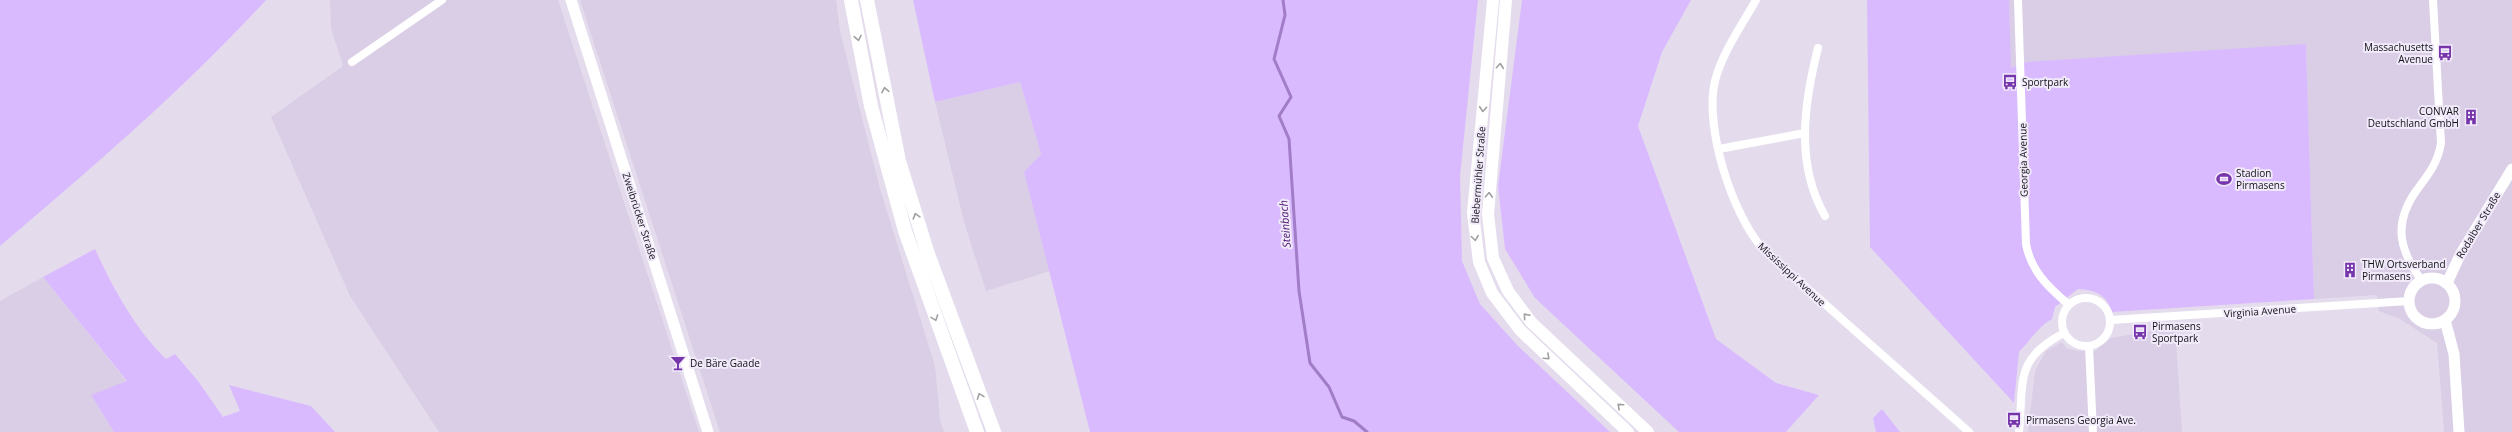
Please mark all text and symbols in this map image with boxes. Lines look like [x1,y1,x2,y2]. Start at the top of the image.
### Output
one-way arrow [853,35,862,41]
place label: Massachusetts Avenue [2364,40,2433,66]
bus stop icon: Massachusetts Avenue [2436,44,2454,62]
one-way arrow [1495,63,1504,69]
bus stop icon: Sportpark [2001,73,2019,91]
place label: Sportpark [2022,75,2069,89]
one-way arrow [881,87,890,94]
place label: CONVAR Deutschland GmbH [2368,104,2459,130]
one-way arrow [1478,106,1487,112]
building icon: CONVAR Deutschland GmbH [2462,108,2480,126]
street label: Georgia Avenue [2015,123,2031,197]
street label: Biebermühler Straße [1468,126,1488,224]
place label: Stadion Pirmasens [2236,166,2285,192]
sports icon: Stadion Pirmasens [2215,170,2233,188]
street label: Zweibrücker Straße [619,171,661,262]
street label: Rodalber Straße [2453,189,2504,261]
one-way arrow [1484,192,1493,198]
water label: Steinbach [1275,200,1294,248]
one-way arrow [912,213,921,220]
one-way arrow [1470,235,1479,241]
street label: Mississippi Avenue [1755,239,1829,309]
place label: THW Ortsverband Pirmasens [2362,257,2446,283]
building icon: THW Ortsverband Pirmasens [2341,261,2359,279]
street label: Virginia Avenue [2224,301,2297,320]
one-way arrow [1523,313,1530,321]
one-way arrow [930,315,938,322]
place label: Pirmasens Sportpark [2152,319,2201,345]
bus stop icon: Pirmasens Sportpark [2131,323,2149,341]
one-way arrow [1542,352,1550,360]
bar icon: De Bäre Gaade [669,354,687,372]
place label: De Bäre Gaade [690,356,760,370]
one-way arrow [976,392,984,399]
one-way arrow [1617,403,1624,410]
bus stop icon: Pirmasens Georgia Ave. [2005,411,2023,429]
place label: Pirmasens Georgia Ave. [2026,413,2136,427]

